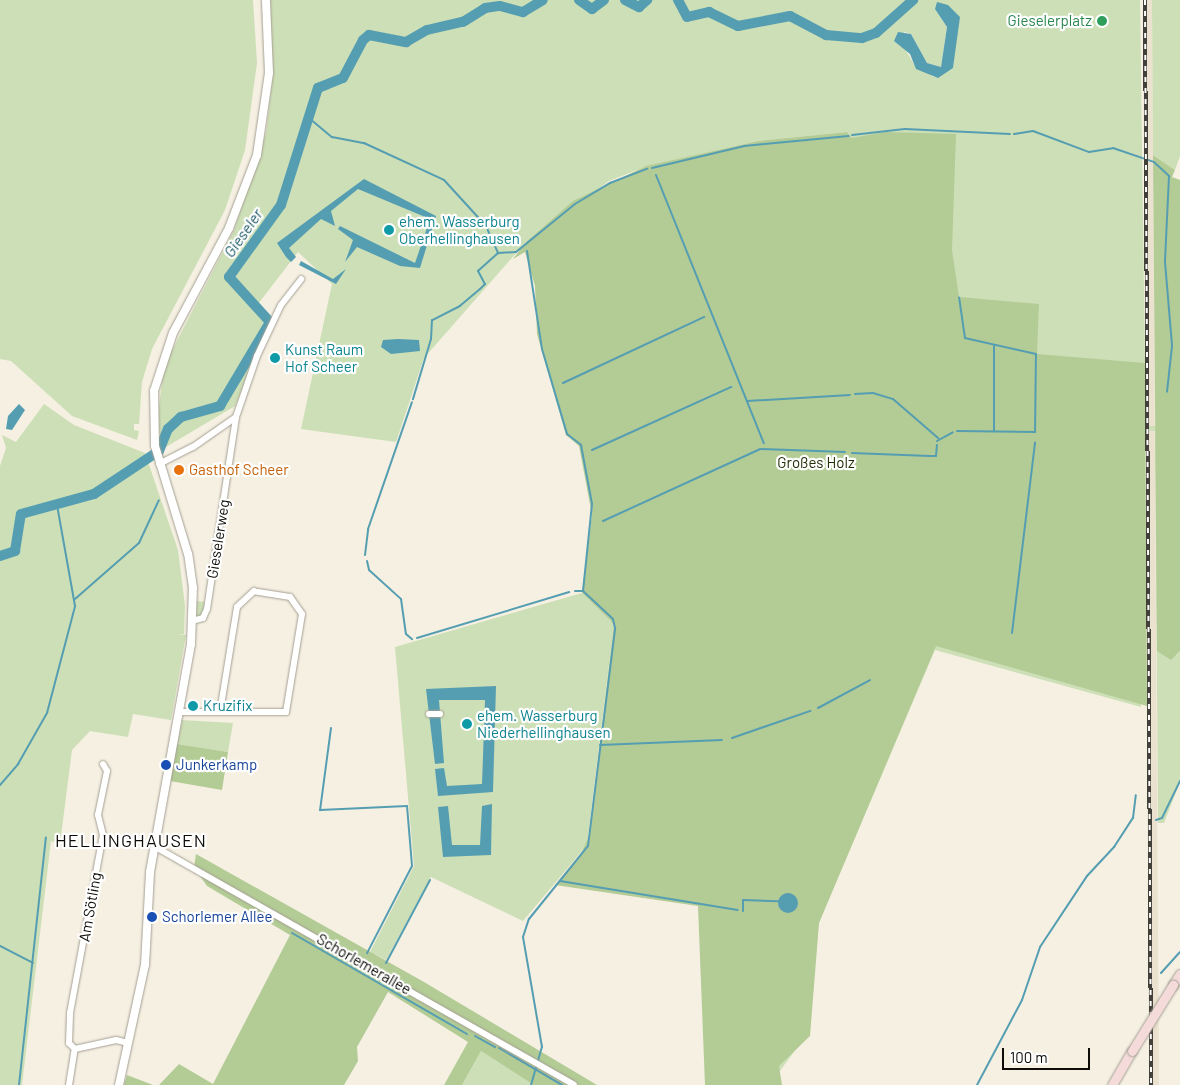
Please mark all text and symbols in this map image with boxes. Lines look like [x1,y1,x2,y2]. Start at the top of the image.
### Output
place label: Gieselerplatz [1008,12,1092,30]
marker: Gieselerplatz [1096,15,1108,27]
water label: Gieseler [219,205,267,261]
place label: ehem. Wasserburg Oberhellinghausen [399,212,520,247]
marker: ehem. Wasserburg Oberhellinghausen [383,224,395,236]
place label: Kunst Raum Hof Scheer [285,340,363,375]
marker: Kunst Raum Hof Scheer [269,352,281,364]
park label: Großes Holz [777,454,855,472]
place label: Gasthof Scheer [189,461,289,479]
marker: Gasthof Scheer [173,464,185,476]
street label: Gieselerweg [203,498,233,580]
place label: Kruzifix [203,697,252,715]
marker: Kruzifix [187,700,199,712]
place label: ehem. Wasserburg Niederhellinghausen [477,706,610,741]
marker: ehem. Wasserburg Niederhellinghausen [461,718,473,730]
place label: Junkerkamp [176,756,257,774]
marker: Junkerkamp [160,759,172,771]
district label: HELLINGHAUSEN [53,829,209,851]
street label: Am Sötling [75,871,105,943]
place label: Schorlemer Allee [162,908,272,926]
marker: Schorlemer Allee [146,911,158,923]
street label: Schorlemerallee [314,930,414,998]
scale bar [1005,1038,1092,1070]
text: 100 m [1010,1048,1048,1066]

